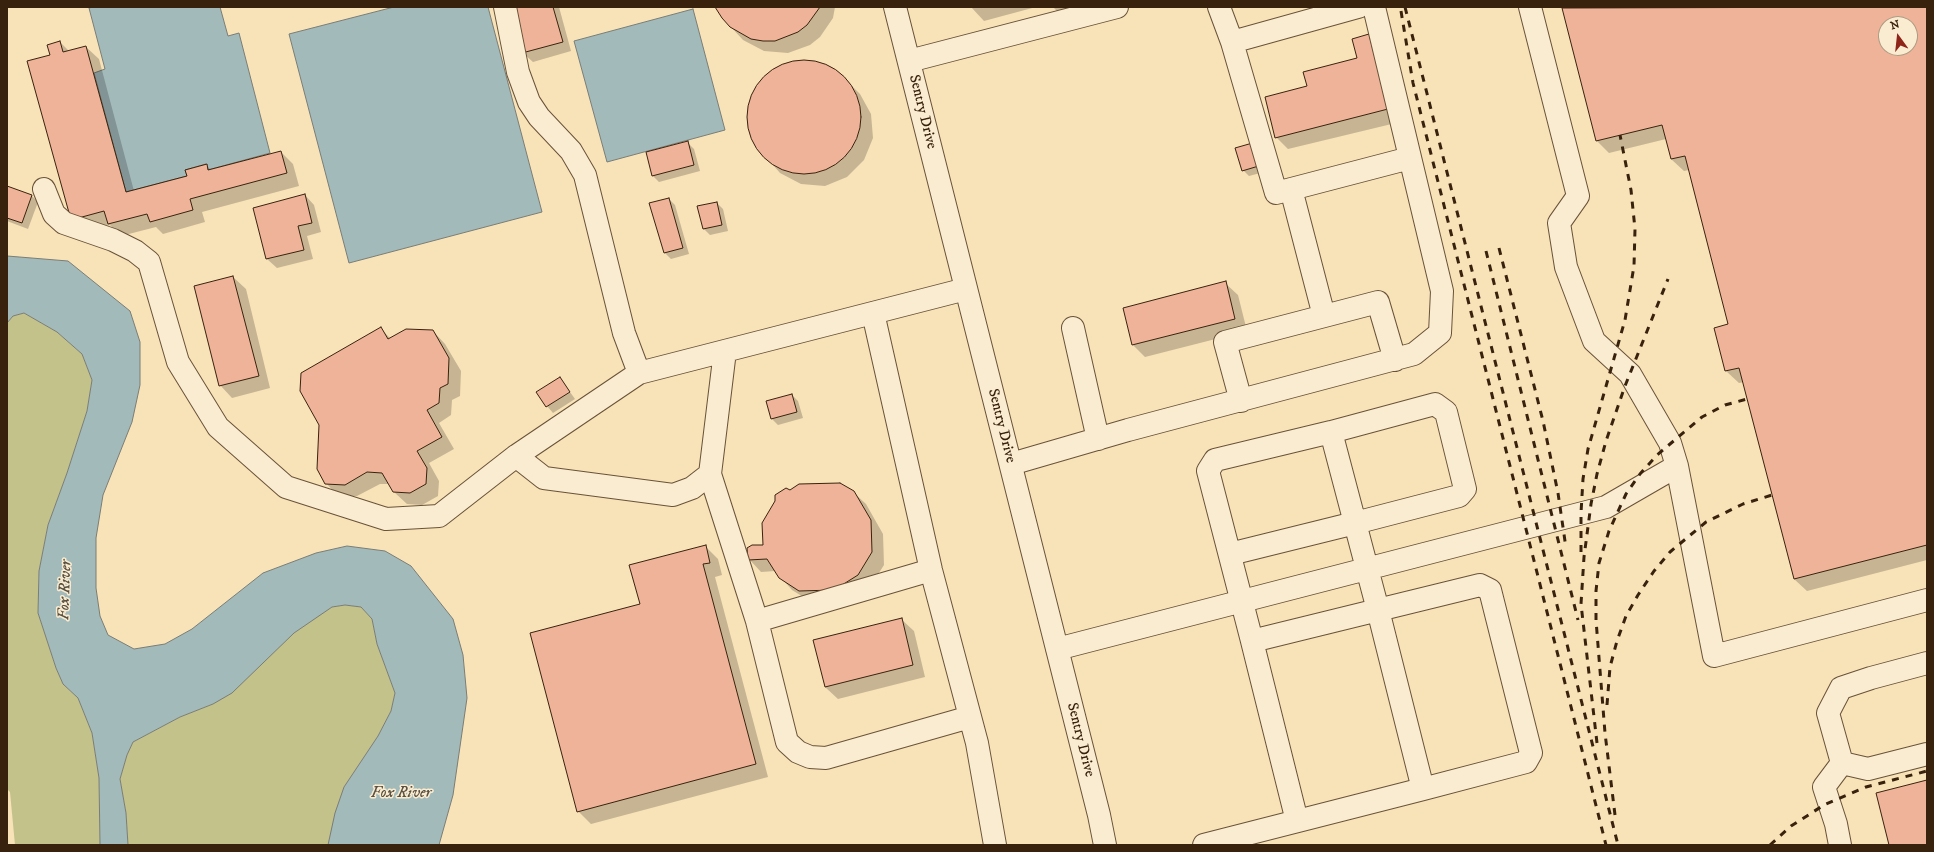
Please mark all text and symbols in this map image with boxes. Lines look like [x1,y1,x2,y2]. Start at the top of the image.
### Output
north arrow [1878,16,1918,56]
text: N [1889,17,1901,33]
street label: Sentry Drive [904,73,940,151]
street label: Sentry Drive [983,387,1019,465]
water label: Fox River [55,560,77,620]
street label: Sentry Drive [1062,701,1098,779]
water label: Fox River [371,784,431,804]

